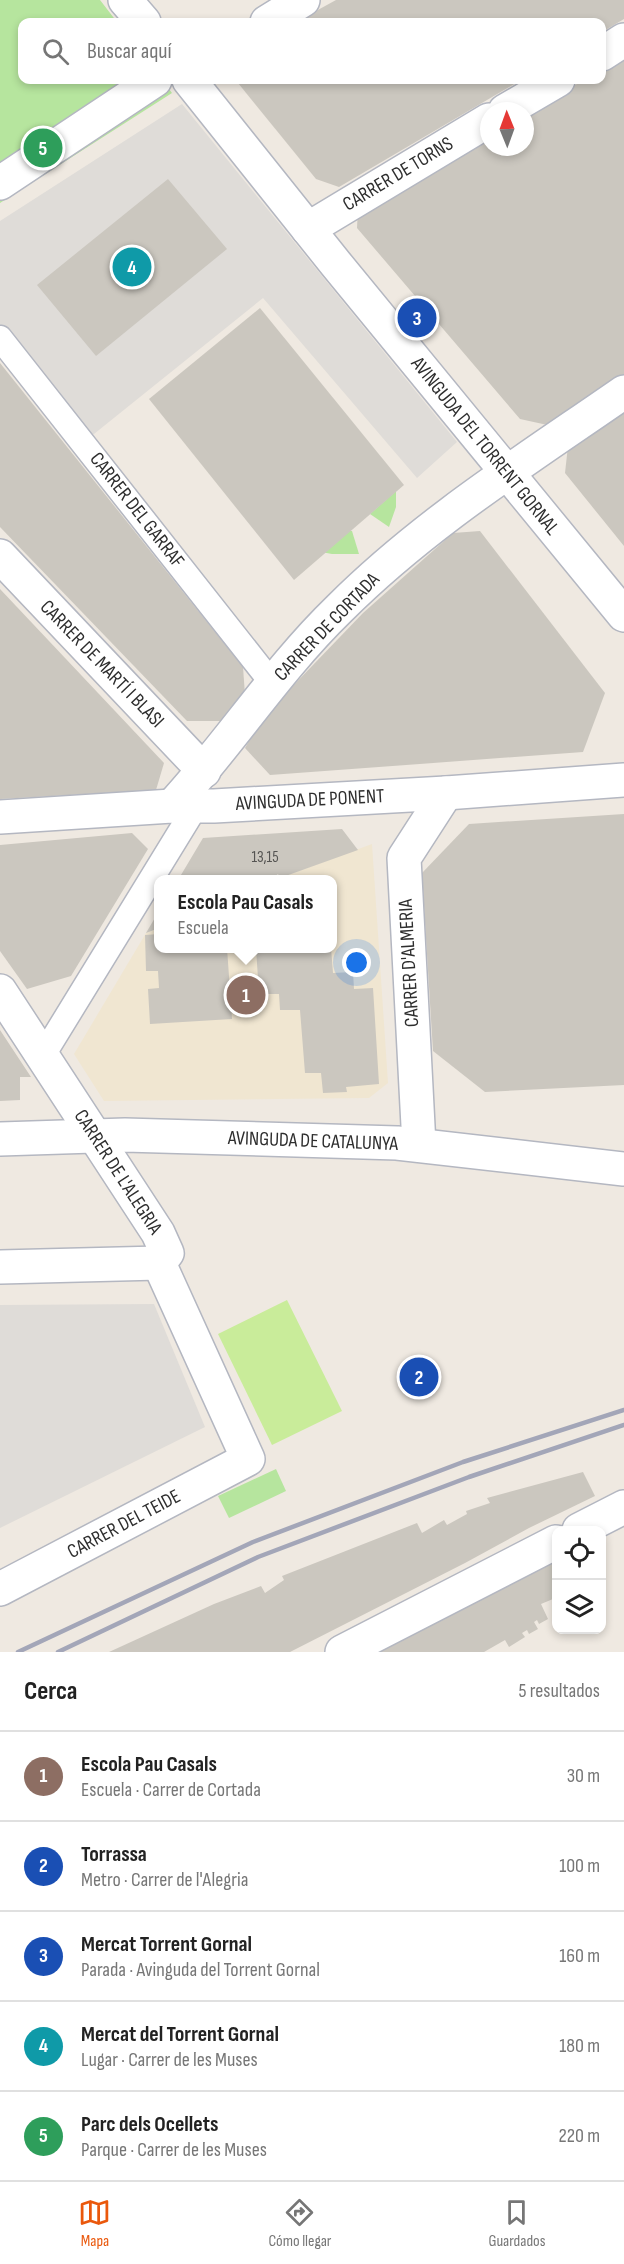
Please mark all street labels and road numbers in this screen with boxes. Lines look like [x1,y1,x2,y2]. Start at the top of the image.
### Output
street label: CARRER DE TORNS [339,132,457,216]
street label: AVINGUDA DEL TORRENT GORNAL [405,351,565,540]
street label: CARRER DEL GARRAF [85,448,189,572]
street label: CARRER DE CORTADA [269,568,385,686]
street label: CARRER DE MARTÍ I BLASI [35,595,169,733]
street label: AVINGUDA DE PONENT [234,784,385,816]
street label: CARRER D'ALMERIA [394,898,424,1028]
street label: CARRER DE L'ALEGRIA [69,1105,167,1239]
street label: AVINGUDA DE CATALUNYA [226,1126,399,1156]
street label: CARRER DEL TEIDE [63,1484,185,1564]

